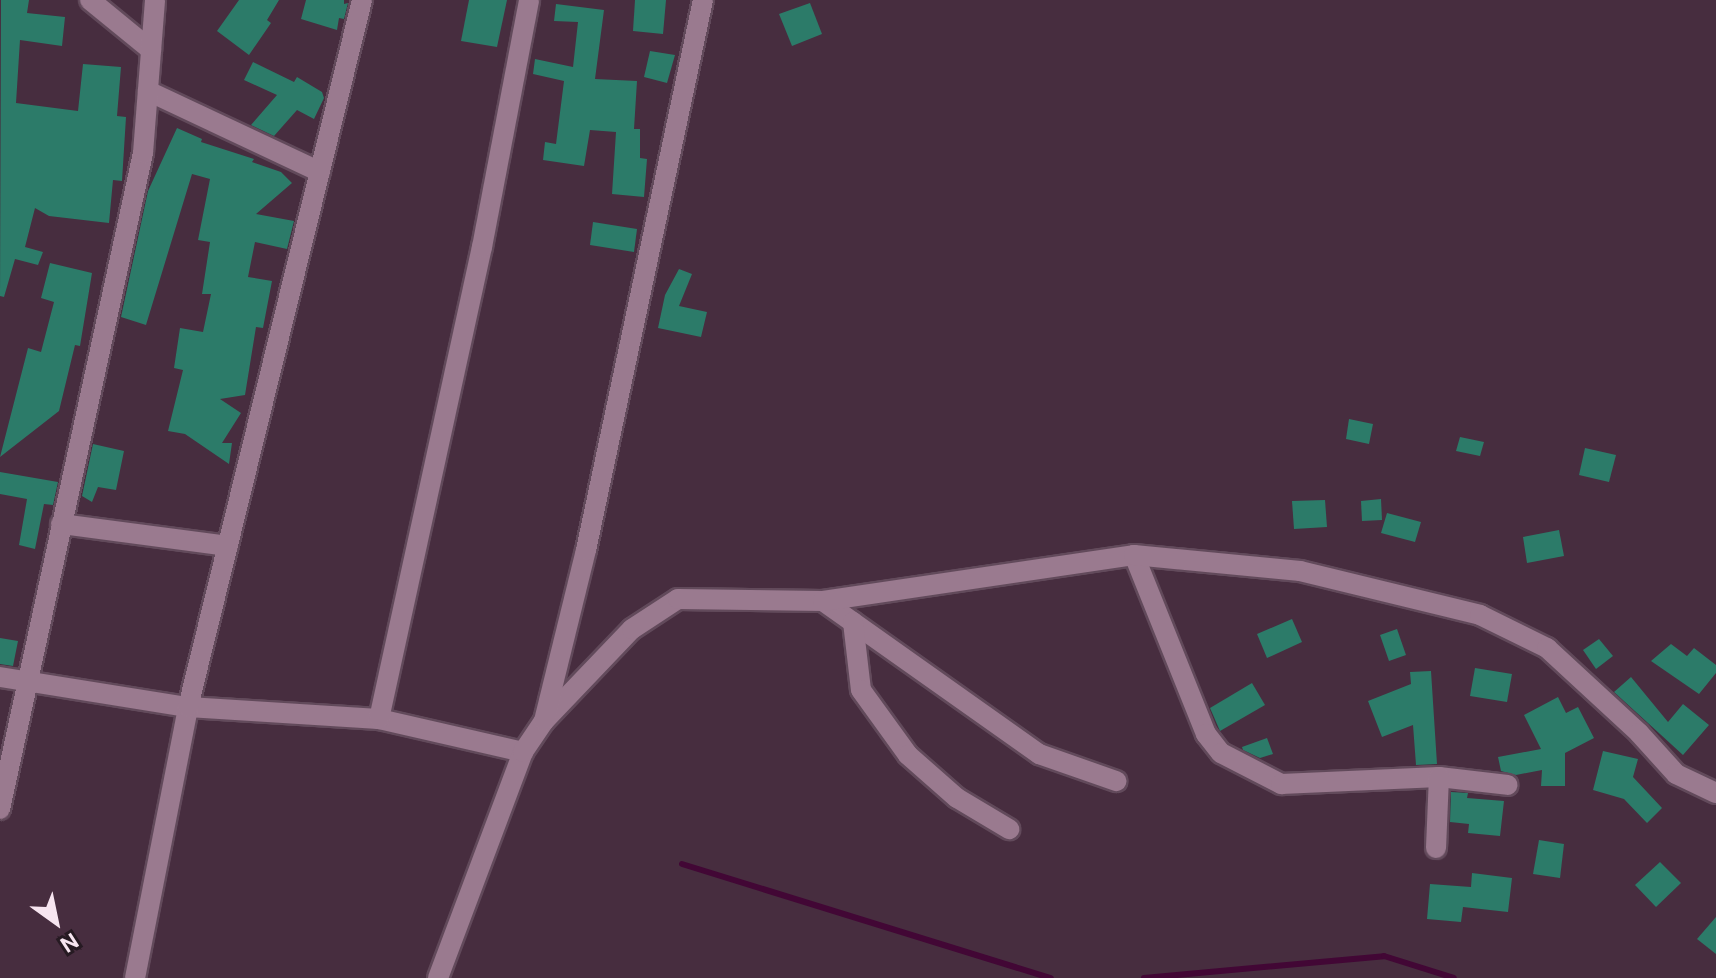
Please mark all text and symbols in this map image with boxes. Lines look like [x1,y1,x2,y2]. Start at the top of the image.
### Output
north arrow [16,882,96,962]
text: N [55,926,84,959]

